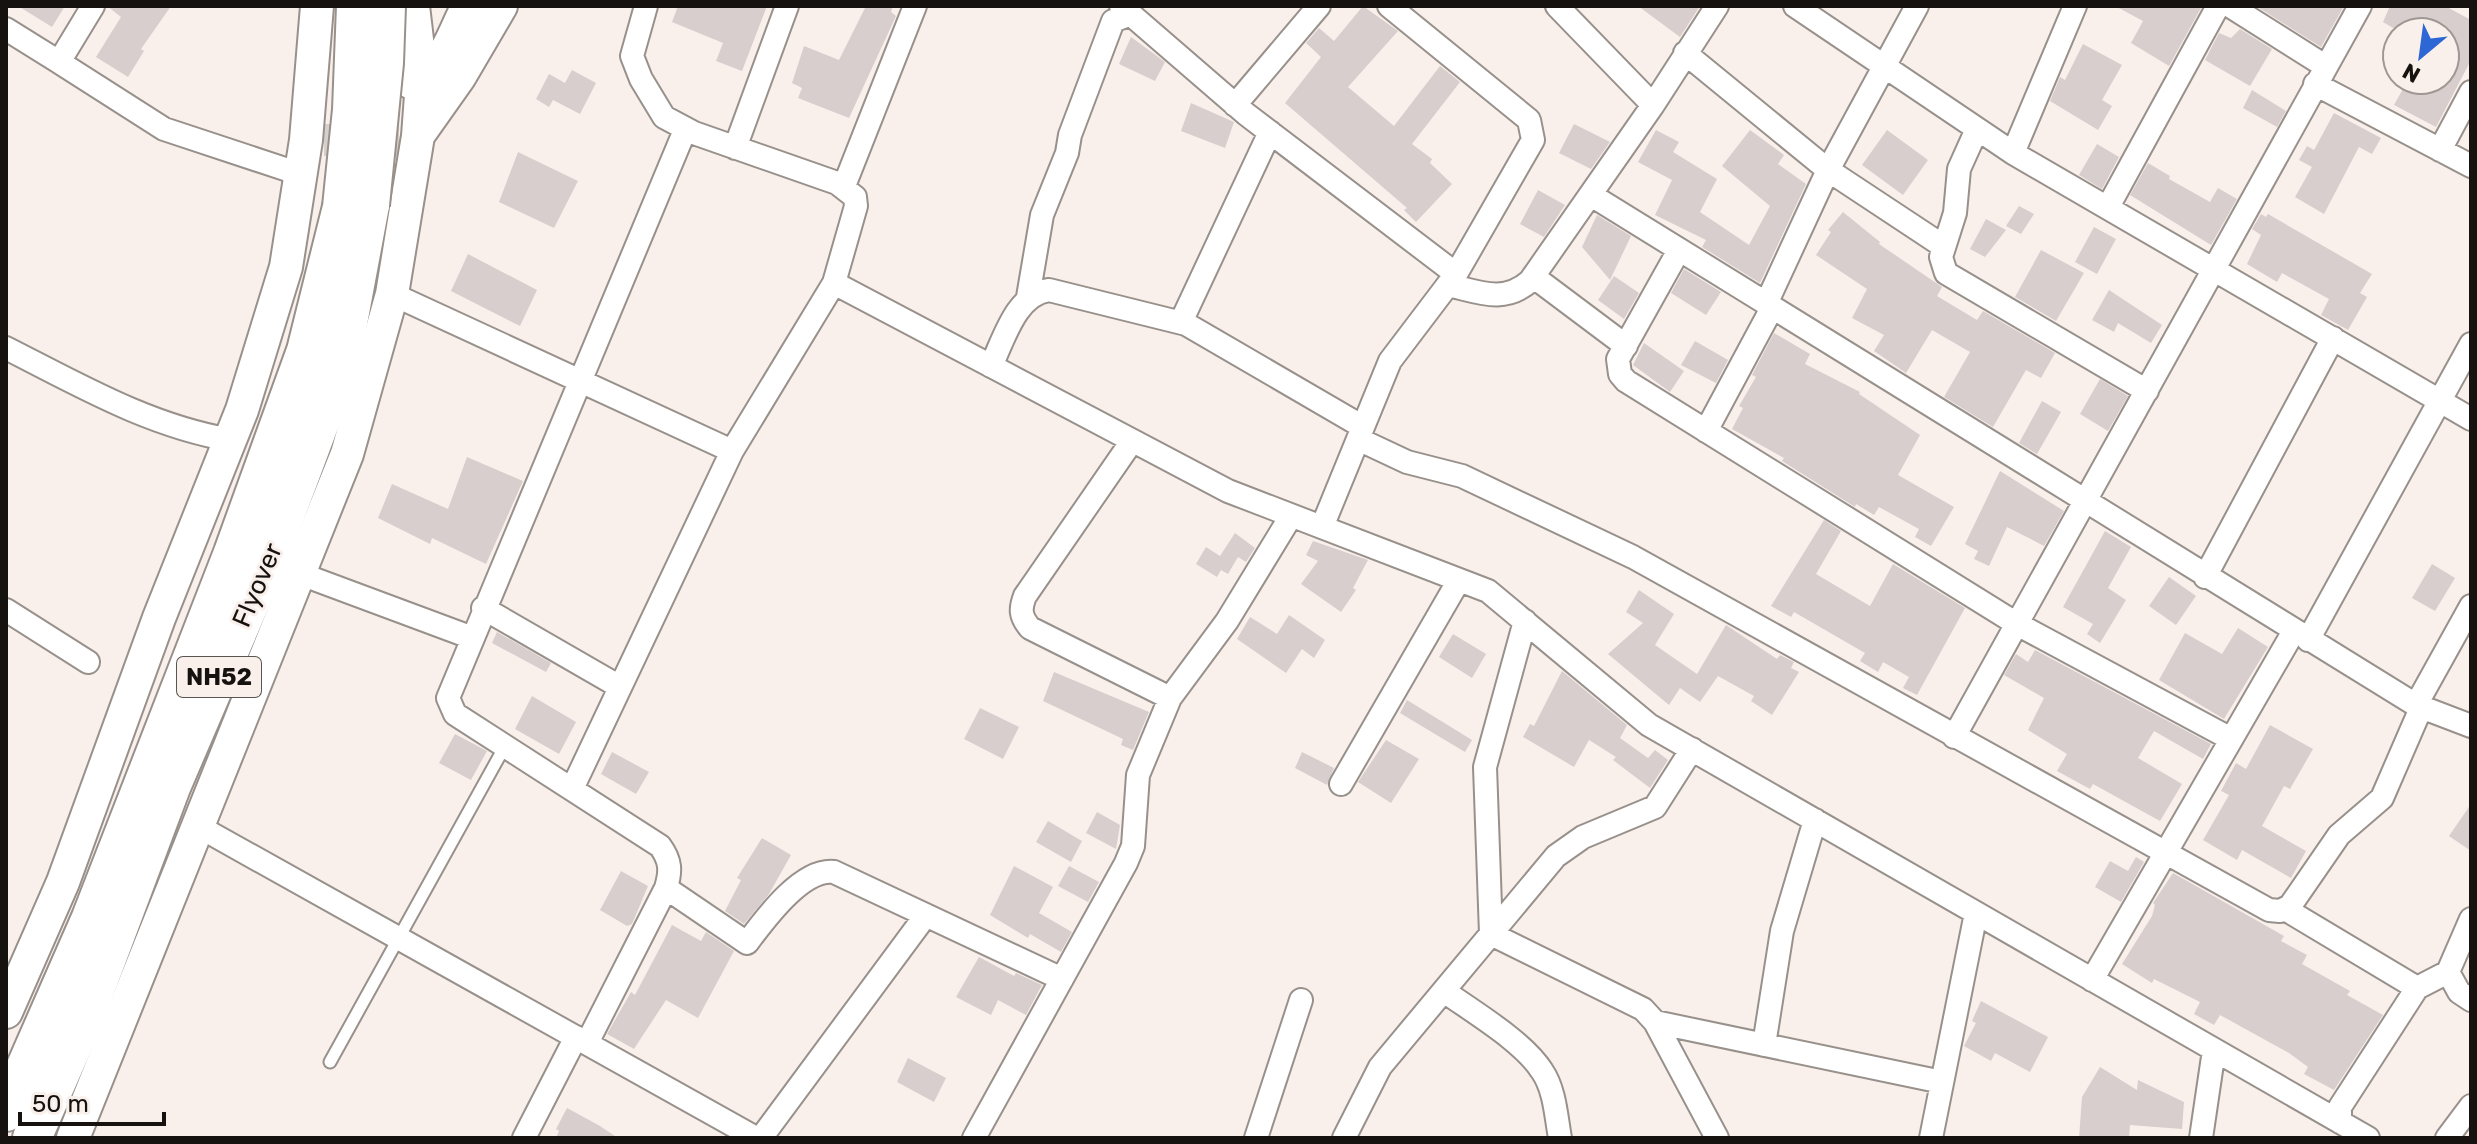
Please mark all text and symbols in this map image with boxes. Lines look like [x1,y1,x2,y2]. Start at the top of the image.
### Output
north arrow [2381,16,2461,96]
text: N [2398,57,2425,89]
street label: Flyover [226,538,289,632]
road number: NH52 [177,657,261,697]
scale bar [20,1076,164,1126]
text: 50 m [32,1090,89,1118]

